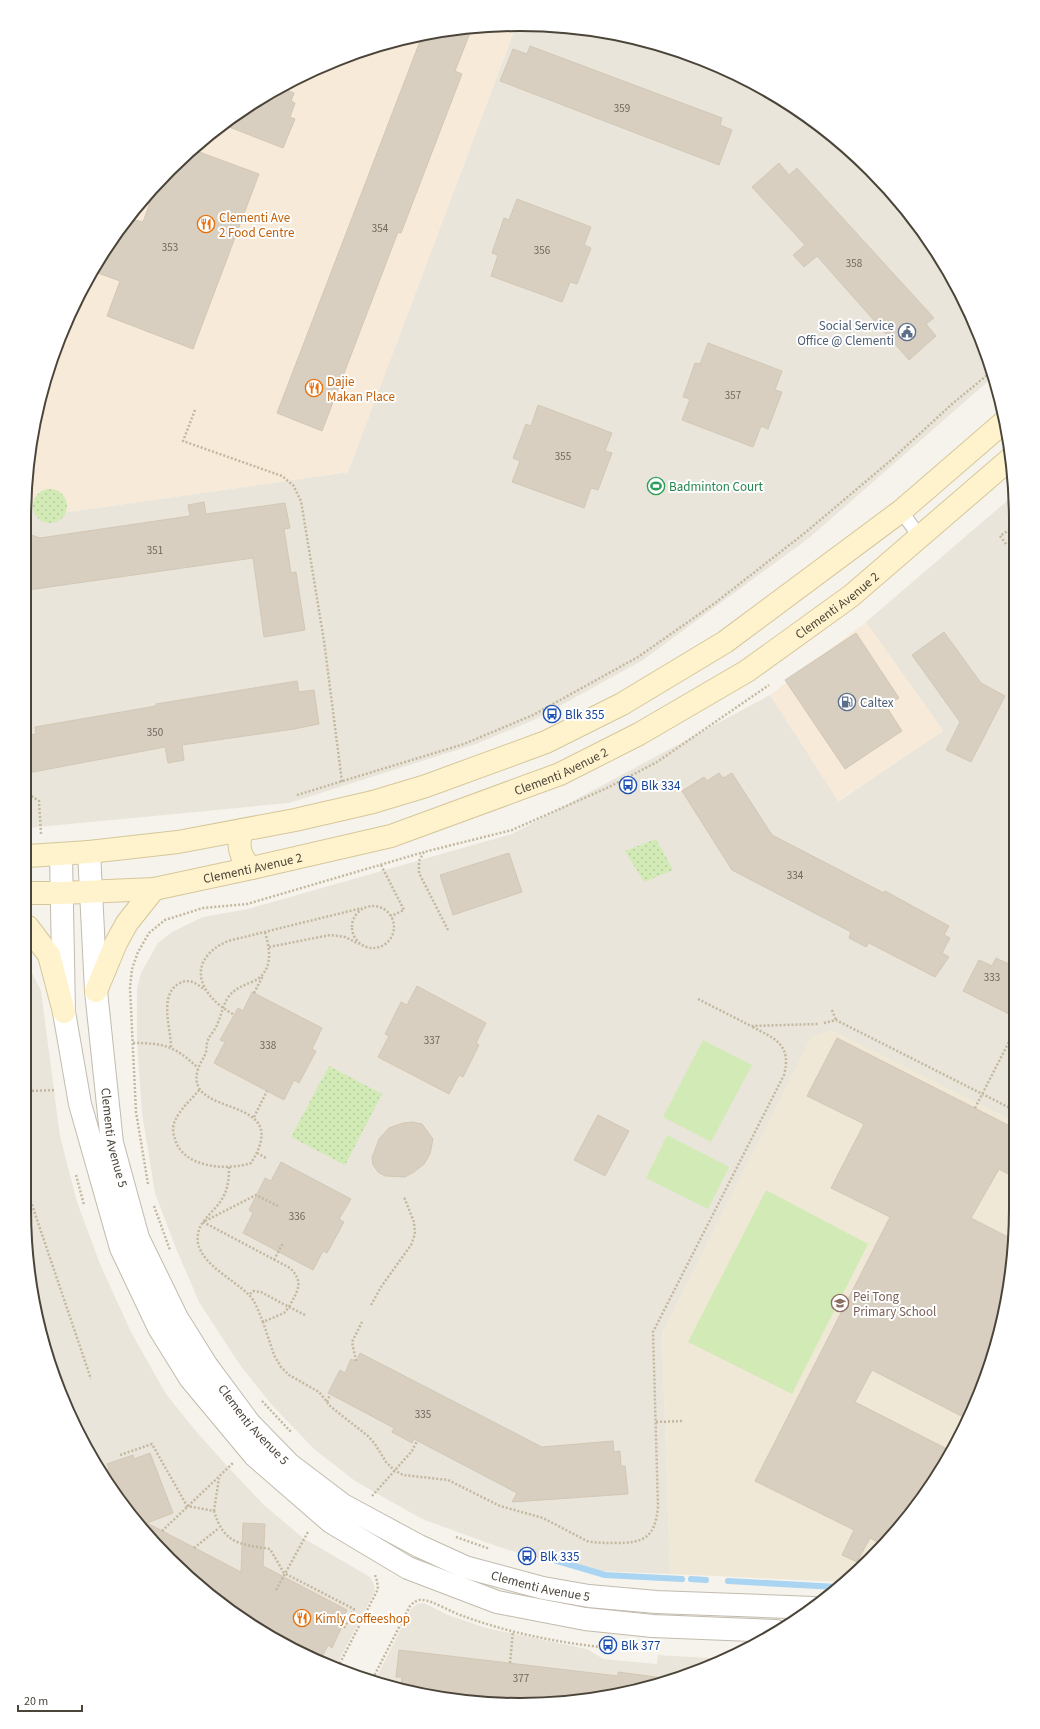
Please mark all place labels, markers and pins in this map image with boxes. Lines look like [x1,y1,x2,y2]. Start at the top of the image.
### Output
place label: Clementi Ave 2 Food Centre [219,209,294,242]
restaurant icon: Clementi Ave 2 Food Centre [196,214,216,234]
place label: Social Service Office @ Clementi [797,317,894,350]
public building icon: Social Service Office @ Clementi [897,322,917,342]
place label: Dajie Makan Place [327,373,395,406]
restaurant icon: Dajie Makan Place [304,378,324,398]
sports icon: Badminton Court [646,476,666,496]
place label: Badminton Court [669,478,764,496]
fuel station icon: Caltex [837,692,857,712]
place label: Caltex [860,694,894,712]
bus stop icon: Blk 355 [542,704,562,724]
place label: Blk 355 [565,706,604,724]
bus stop icon: Blk 334 [618,775,638,795]
place label: Blk 334 [641,777,681,795]
place label: Pei Tong Primary School [853,1288,936,1321]
school or university icon: Pei Tong Primary School [830,1293,850,1313]
bus stop icon: Blk 335 [517,1546,537,1566]
place label: Blk 335 [540,1548,579,1566]
restaurant icon: Kimly Coffeeshop [292,1608,312,1628]
place label: Kimly Coffeeshop [315,1610,410,1628]
bus stop icon: Blk 377 [598,1635,618,1655]
place label: Blk 377 [621,1637,660,1655]

